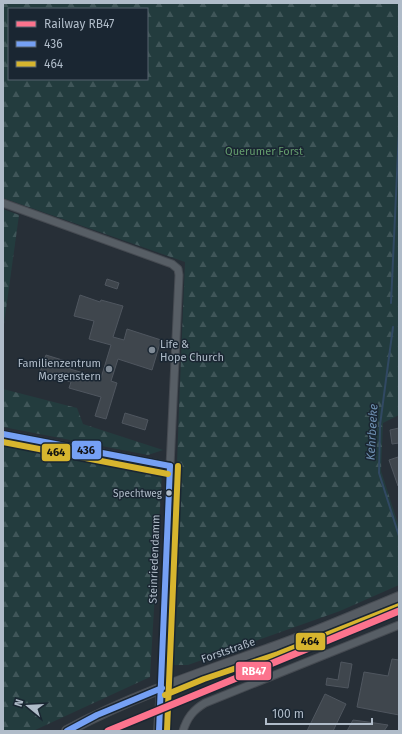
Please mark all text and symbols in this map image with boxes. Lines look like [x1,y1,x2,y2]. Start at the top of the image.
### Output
legend [8,8,148,80]
text: Railway RB47 [44,17,114,31]
text: 436 [44,37,63,51]
text: 464 [44,57,64,71]
park label: Querumer Forst [225,145,303,158]
place label: Life & Hope Church [160,338,224,364]
marker: Life & Hope Church [147,345,157,355]
place label: Familienzentrum Morgenstern [18,357,101,383]
marker: Familienzentrum Morgenstern [104,364,114,374]
water label: Kehrbeeke [364,403,380,461]
line badge: 436 [71,440,102,460]
line badge: 464 [41,443,71,462]
text: 436 [77,444,95,457]
text: 464 [47,446,65,459]
place label: Spechtweg [113,488,163,500]
marker: Spechtweg [164,488,174,498]
street label: Steinriedendamm [146,514,163,604]
line badge: 464 [295,632,326,651]
street label: Forststraße [200,635,257,666]
text: 464 [301,635,319,648]
line badge: RB47 [235,661,272,681]
text: RB47 [242,665,266,678]
north arrow [8,686,48,726]
text: N [12,698,26,709]
scale bar [266,700,372,726]
text: 100 m [272,707,304,721]

